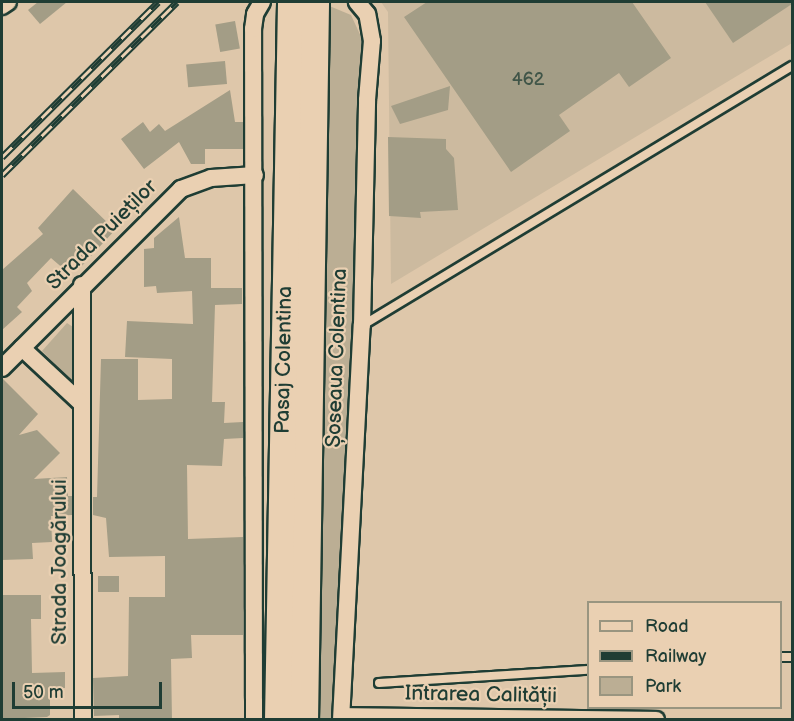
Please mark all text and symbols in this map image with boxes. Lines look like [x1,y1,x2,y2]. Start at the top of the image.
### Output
house number: 462 [512,69,544,91]
street label: Strada Puieților [41,174,163,296]
street label: Șoseaua Colentina [321,268,353,448]
street label: Pasaj Colentina [270,286,298,434]
street label: Strada Joagărului [47,479,73,645]
legend [587,601,782,709]
text: Road [645,616,689,637]
text: Railway [645,646,707,667]
scale bar [15,670,165,708]
text: Park [645,676,681,697]
street label: Intrarea Calității [405,681,557,709]
text: 50 m [23,682,64,703]

